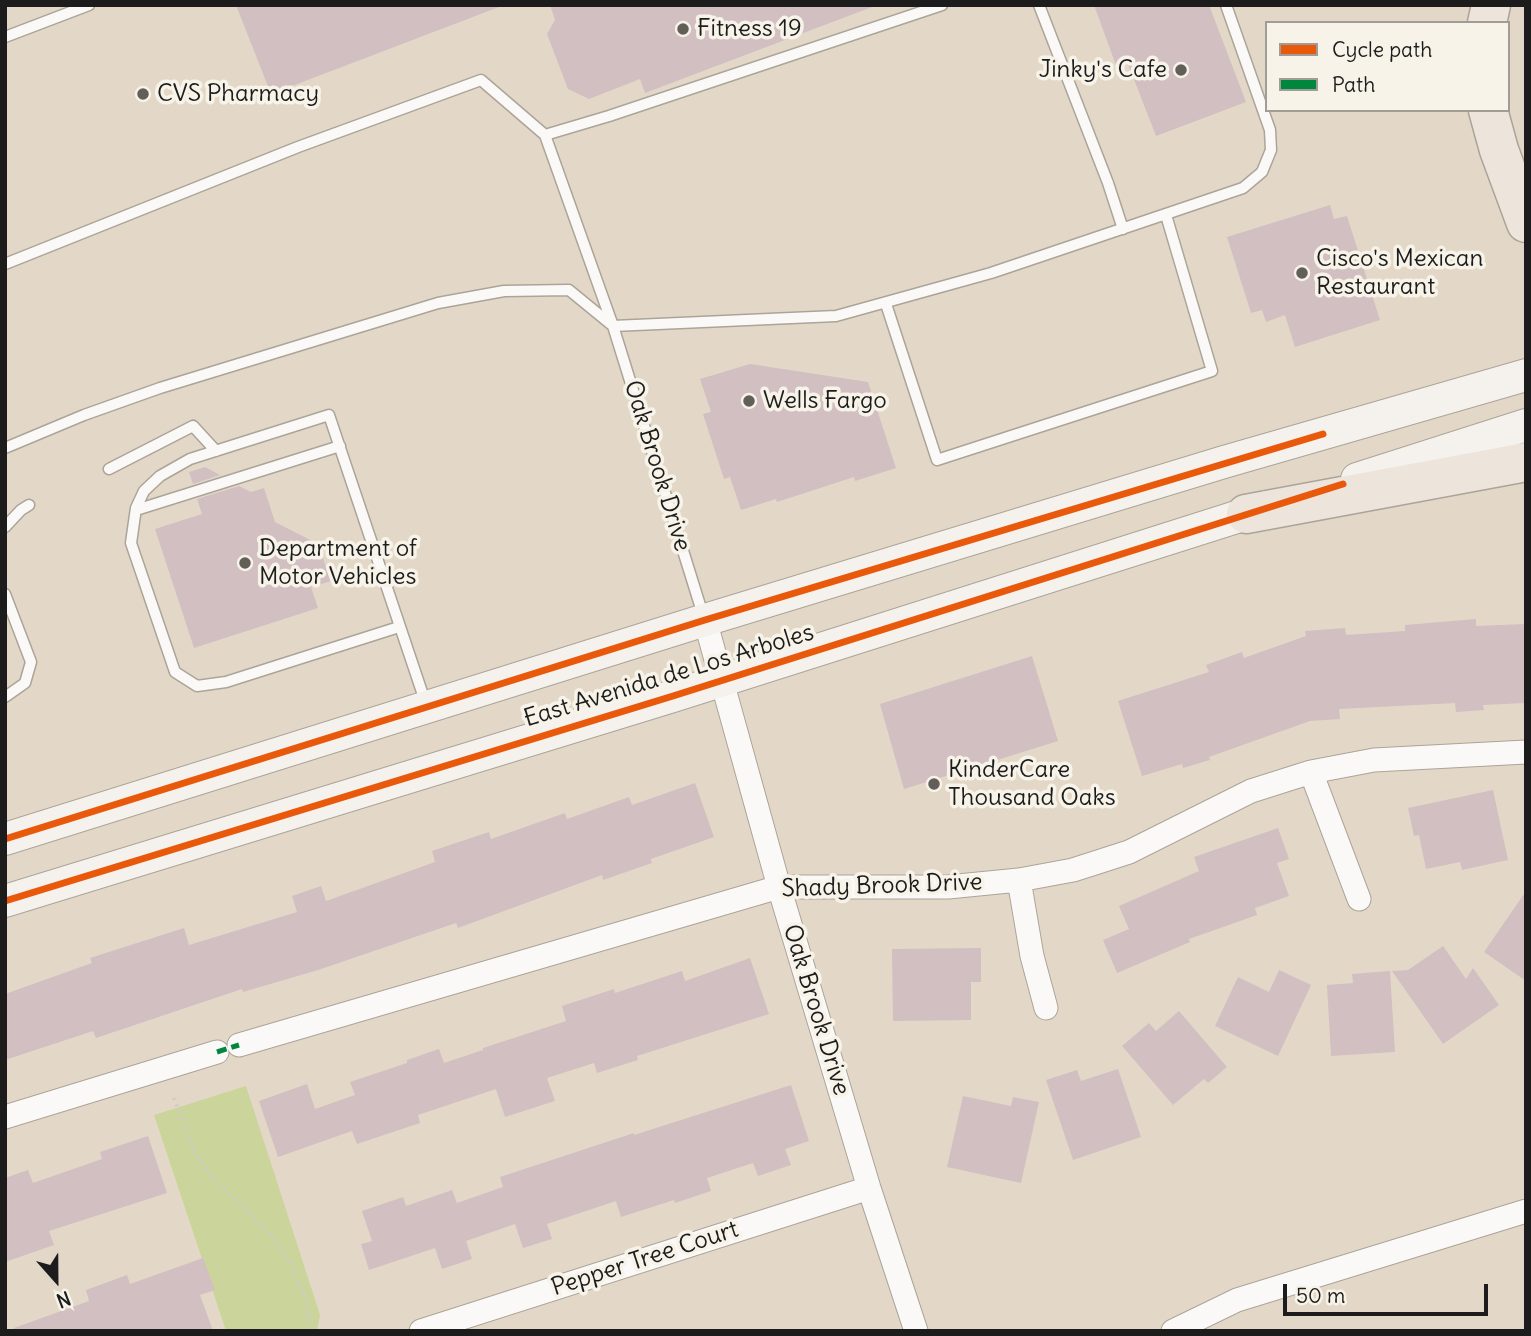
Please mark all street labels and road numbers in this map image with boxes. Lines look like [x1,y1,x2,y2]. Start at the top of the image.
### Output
street label: Oak Brook Drive [617,377,697,555]
street label: East Avenida de Los Arboles [521,618,817,734]
street label: Shady Brook Drive [781,868,983,904]
street label: Oak Brook Drive [776,921,856,1099]
street label: Pepper Tree Court [548,1215,742,1303]

